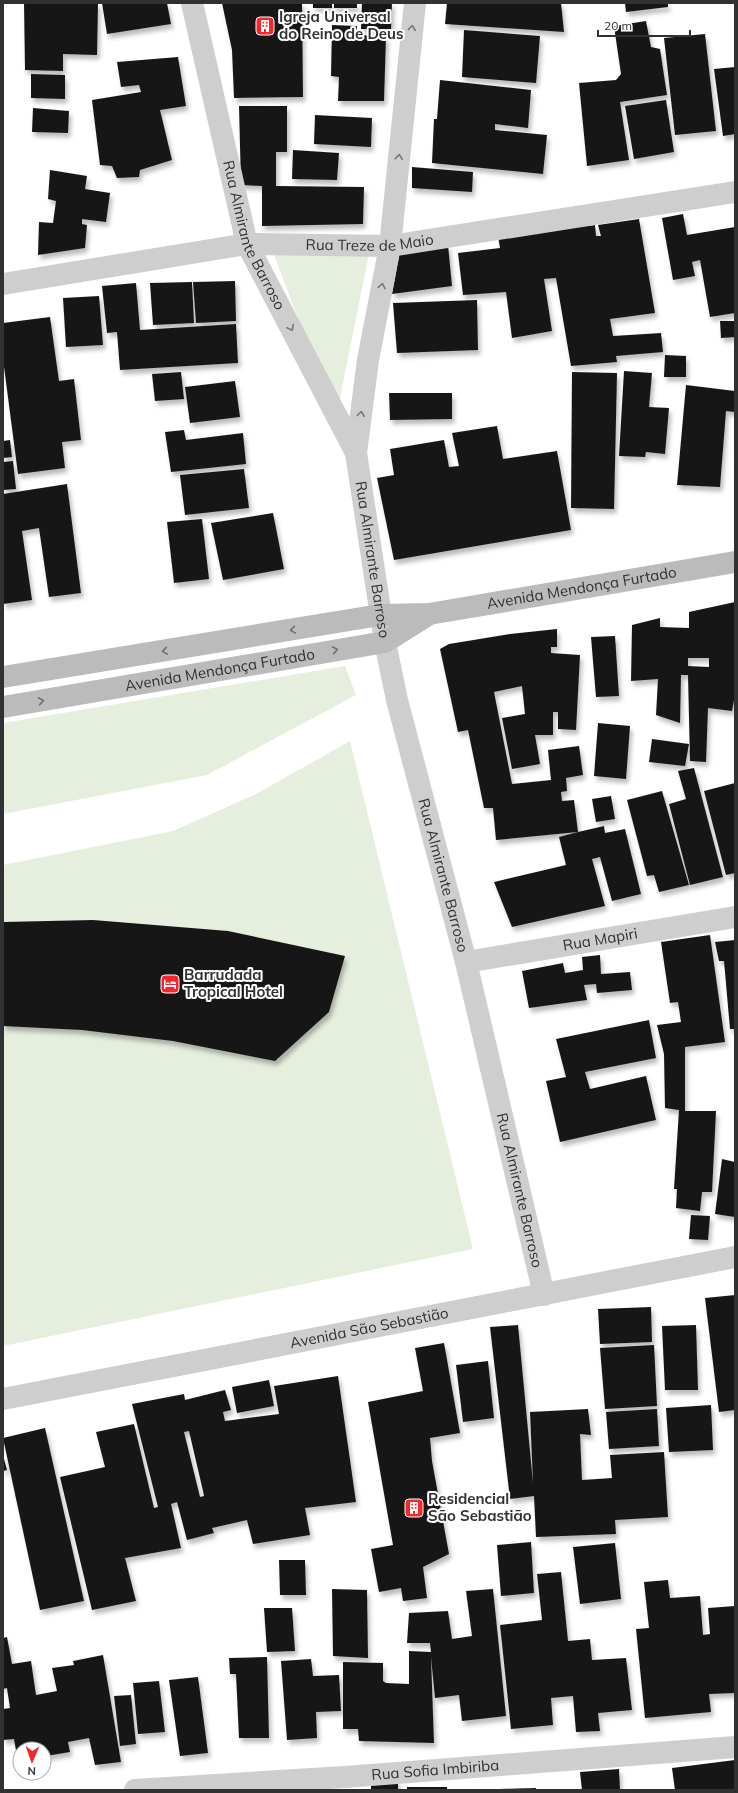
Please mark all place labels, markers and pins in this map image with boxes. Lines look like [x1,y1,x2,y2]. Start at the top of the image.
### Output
place label: Igreja Universal do Reino de Deus [279,7,404,43]
building icon: Igreja Universal do Reino de Deus [254,15,276,37]
place label: Barrudada Tropical Hotel [184,965,283,1001]
hotel icon: Barrudada Tropical Hotel [159,973,181,995]
place label: Residencial São Sebastião [428,1489,532,1525]
building icon: Residencial São Sebastião [403,1497,425,1519]

